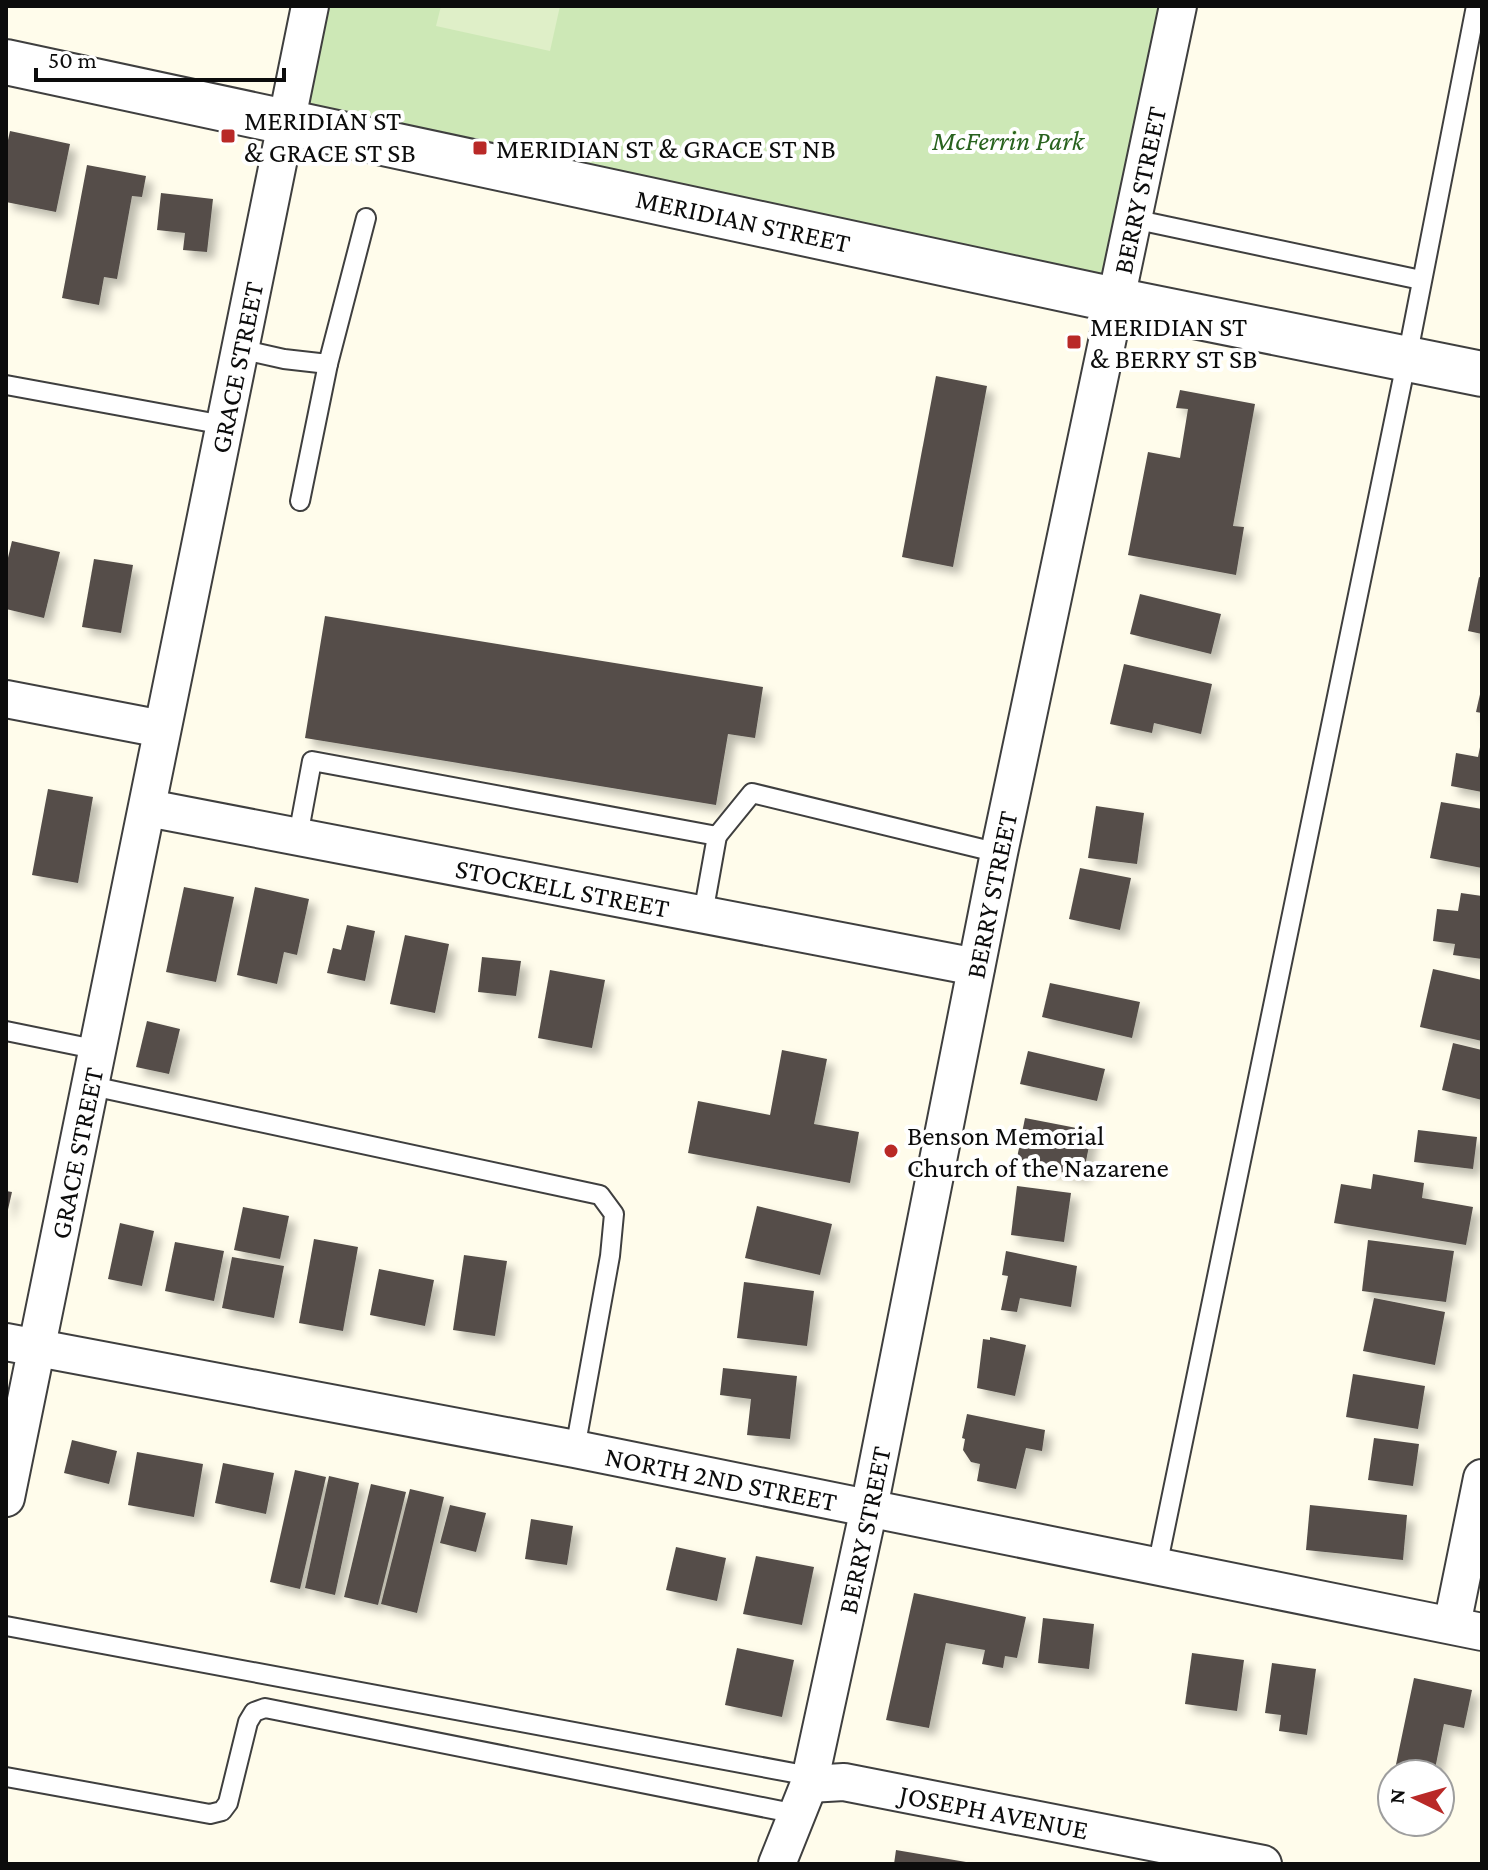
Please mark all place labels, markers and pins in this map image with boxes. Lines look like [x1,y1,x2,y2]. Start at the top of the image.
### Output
place label: MERIDIAN ST & GRACE ST SB [244,105,416,168]
marker: MERIDIAN ST & GRACE ST SB [219,127,237,145]
place label: MERIDIAN ST & GRACE ST NB [496,133,836,164]
marker: MERIDIAN ST & GRACE ST NB [471,139,489,157]
place label: MERIDIAN ST & BERRY ST SB [1090,311,1258,374]
marker: MERIDIAN ST & BERRY ST SB [1065,333,1083,351]
place label: Benson Memorial Church of the Nazarene [907,1120,1169,1183]
marker: Benson Memorial Church of the Nazarene [882,1142,900,1160]

